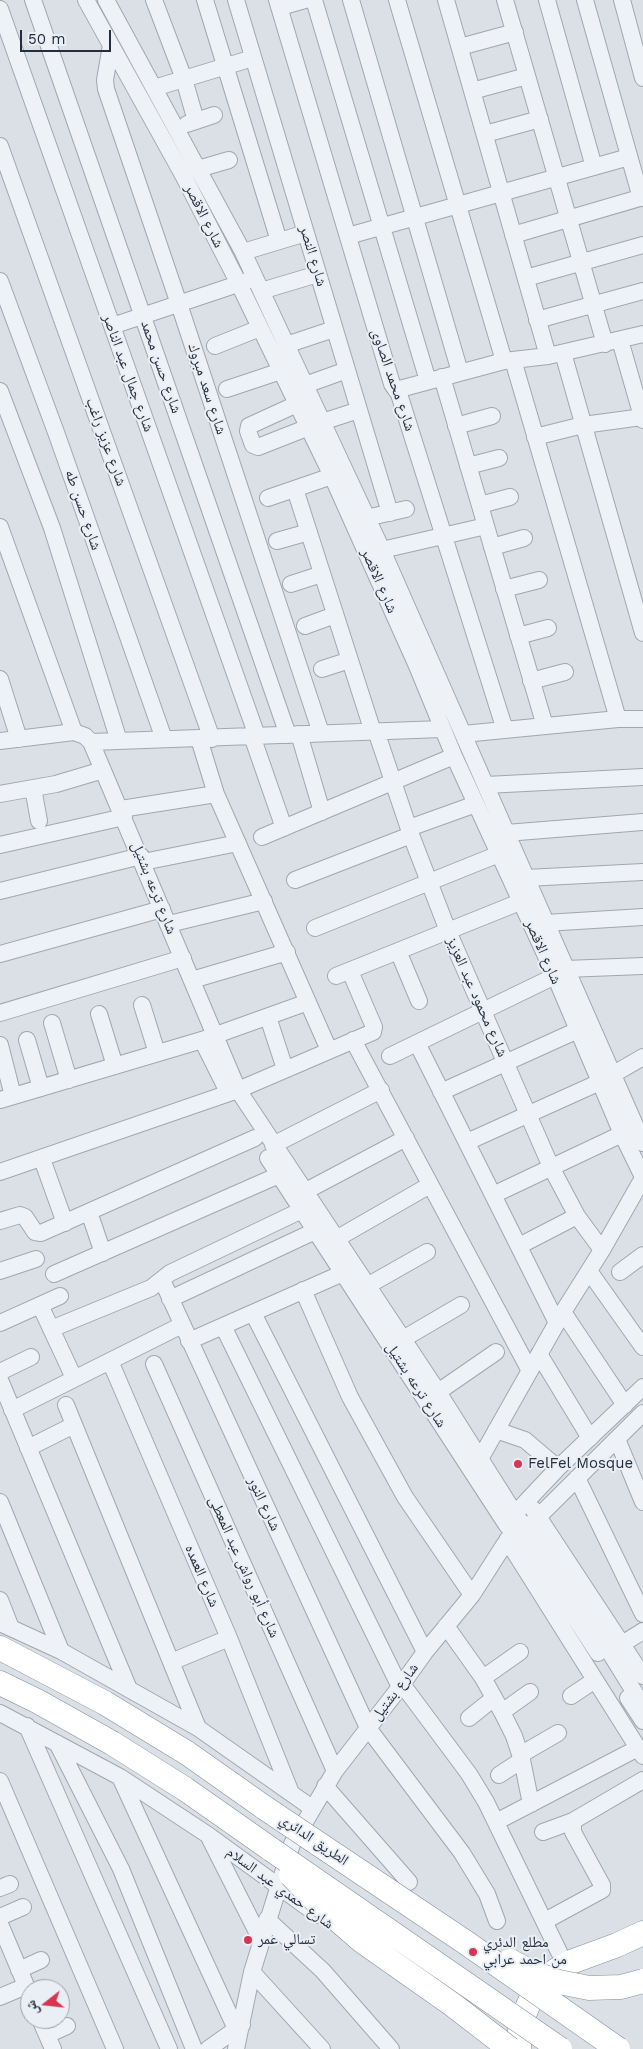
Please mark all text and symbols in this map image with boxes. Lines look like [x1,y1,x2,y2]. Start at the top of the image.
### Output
scale bar [22,20,114,52]
text: 50 m [28,30,65,48]
street label: شارع الاقصر [180,181,228,251]
street label: شارع النصر [295,223,331,289]
street label: شارع جمال عبد الناصر [98,312,158,434]
street label: شارع حسن محمد [137,318,185,416]
street label: شارع محمد الصاوى [367,326,419,434]
street label: شارع سعد مبروك [184,341,230,437]
street label: شارع عزيز راغب [82,395,130,489]
street label: شارع حسن طه [61,468,105,552]
street label: شارع الاقصر [357,546,401,616]
street label: شارع ترعه بشتيل [127,839,181,937]
street label: شارع الاقصر [521,917,565,987]
street label: شارع محمود عبد العزيز [442,934,512,1060]
street label: شارع ترعه بشتيل [382,1339,450,1431]
place label: FelFel Mosque [528,1455,633,1473]
marker: FelFel Mosque [512,1458,524,1470]
street label: شارع النور [244,1474,284,1534]
street label: شارع أبو رواش عبد المعطى [205,1493,283,1641]
street label: شارع العمده [181,1542,223,1610]
street label: شارع بشتيل [368,1660,422,1724]
street label: الطريق الدائري [276,1810,352,1870]
street label: شارع حمدي عبد السلام [223,1843,337,1933]
place label: تسالي عمر [258,1931,315,1949]
marker: تسالي عمر [242,1934,254,1946]
place label: مطلع الدئري من احمد عرابي [483,1934,567,1969]
marker: مطلع الدئري من احمد عرابي [467,1946,479,1958]
north arrow [20,1979,70,2029]
text: ش [22,1999,41,2017]

